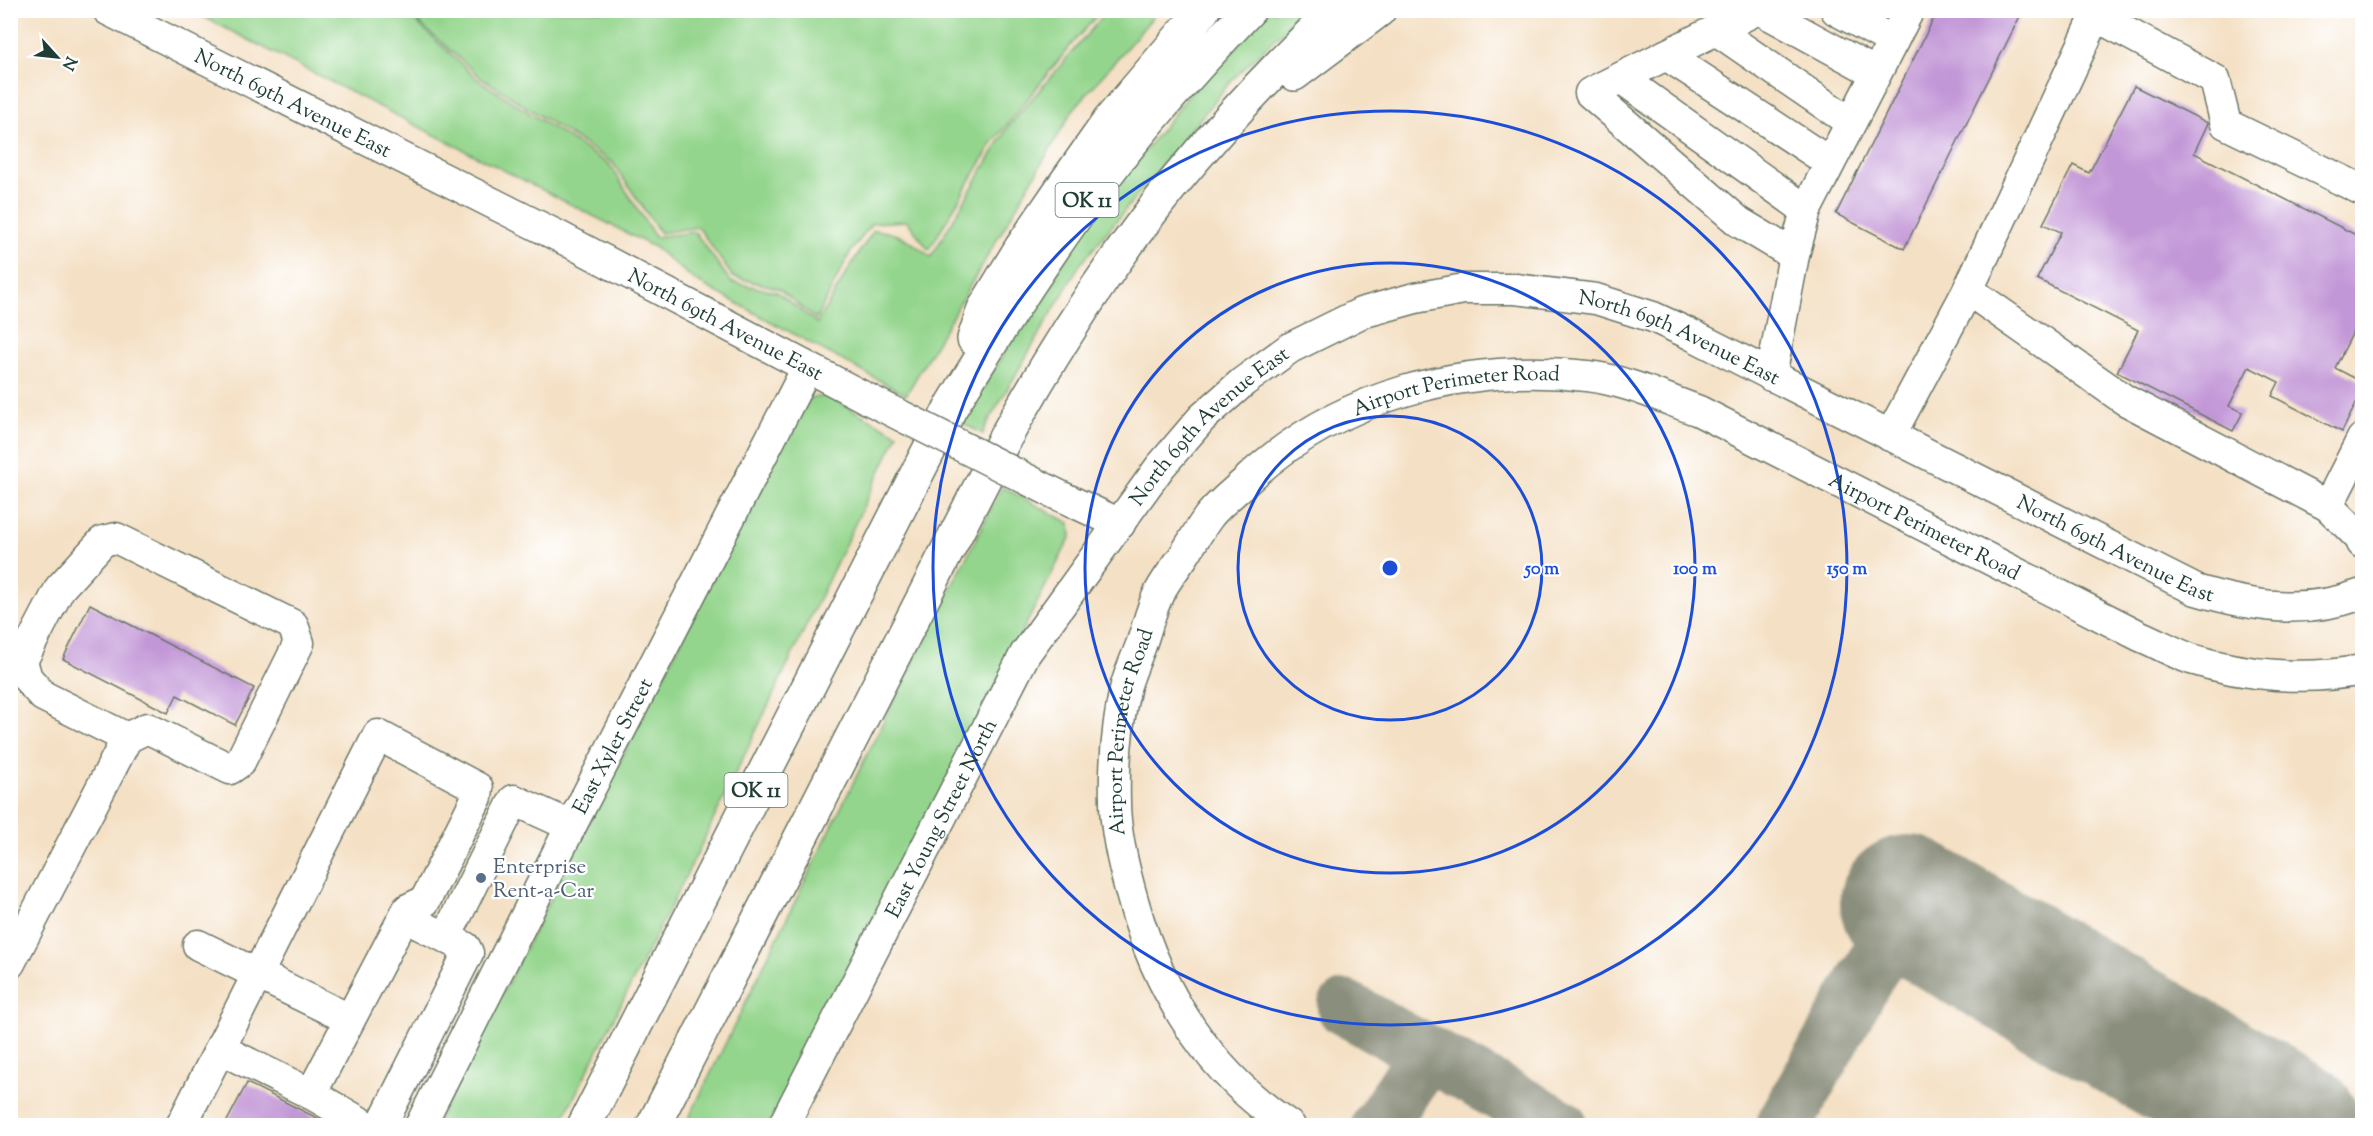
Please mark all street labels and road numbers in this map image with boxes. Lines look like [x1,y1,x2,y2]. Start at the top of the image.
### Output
street label: North 69th Avenue East [188,43,396,167]
road number: OK 11 [1056,183,1118,217]
street label: North 69th Avenue East [622,262,828,390]
street label: North 69th Avenue East [1577,284,1784,394]
street label: North 69th Avenue East [1123,340,1296,513]
street label: Airport Perimeter Road [1348,360,1561,425]
street label: Airport Perimeter Road [1823,466,2025,589]
street label: North 69th Avenue East [2011,489,2217,611]
street label: Airport Perimeter Road [1102,625,1162,838]
street label: East Xyler Street [567,674,662,820]
street label: East Young Street North [879,714,1006,924]
road number: OK 11 [724,773,788,807]

